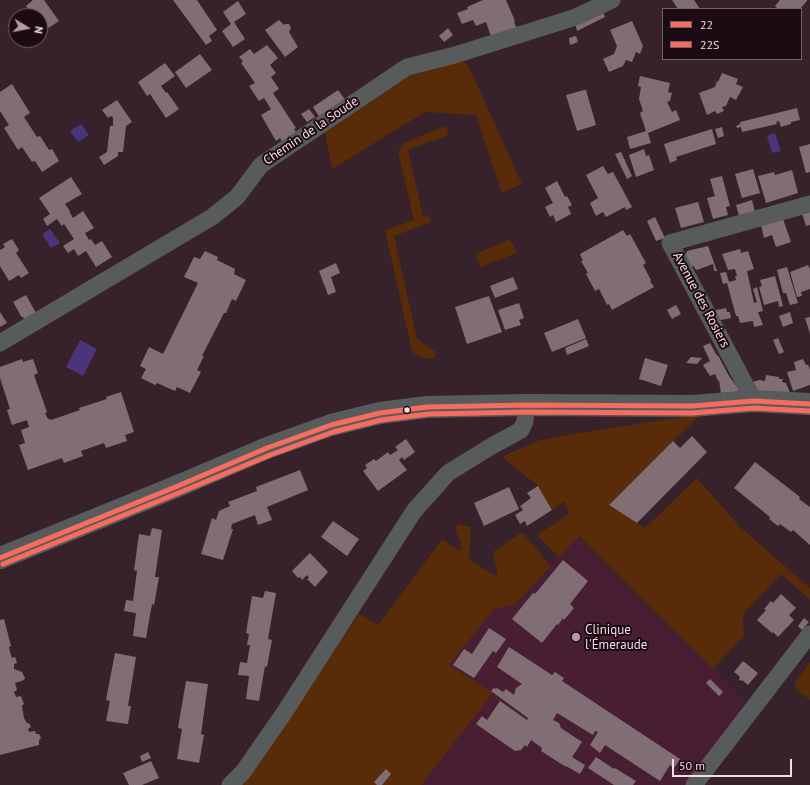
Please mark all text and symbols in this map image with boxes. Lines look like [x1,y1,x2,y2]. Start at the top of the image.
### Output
north arrow [8,8,48,48]
legend [662,8,802,60]
text: 22 [700,17,713,32]
text: N [31,25,46,35]
text: 22S [700,37,719,52]
street label: Chemin de la Soude [261,93,361,169]
street label: Avenue des Rosiers [669,249,733,351]
unlabelled marker [402,405,412,415]
place label: Clinique l'Émeraude [585,622,647,653]
marker: Clinique l'Émeraude [570,631,582,643]
scale bar [674,751,794,777]
text: 50 m [679,758,705,773]

